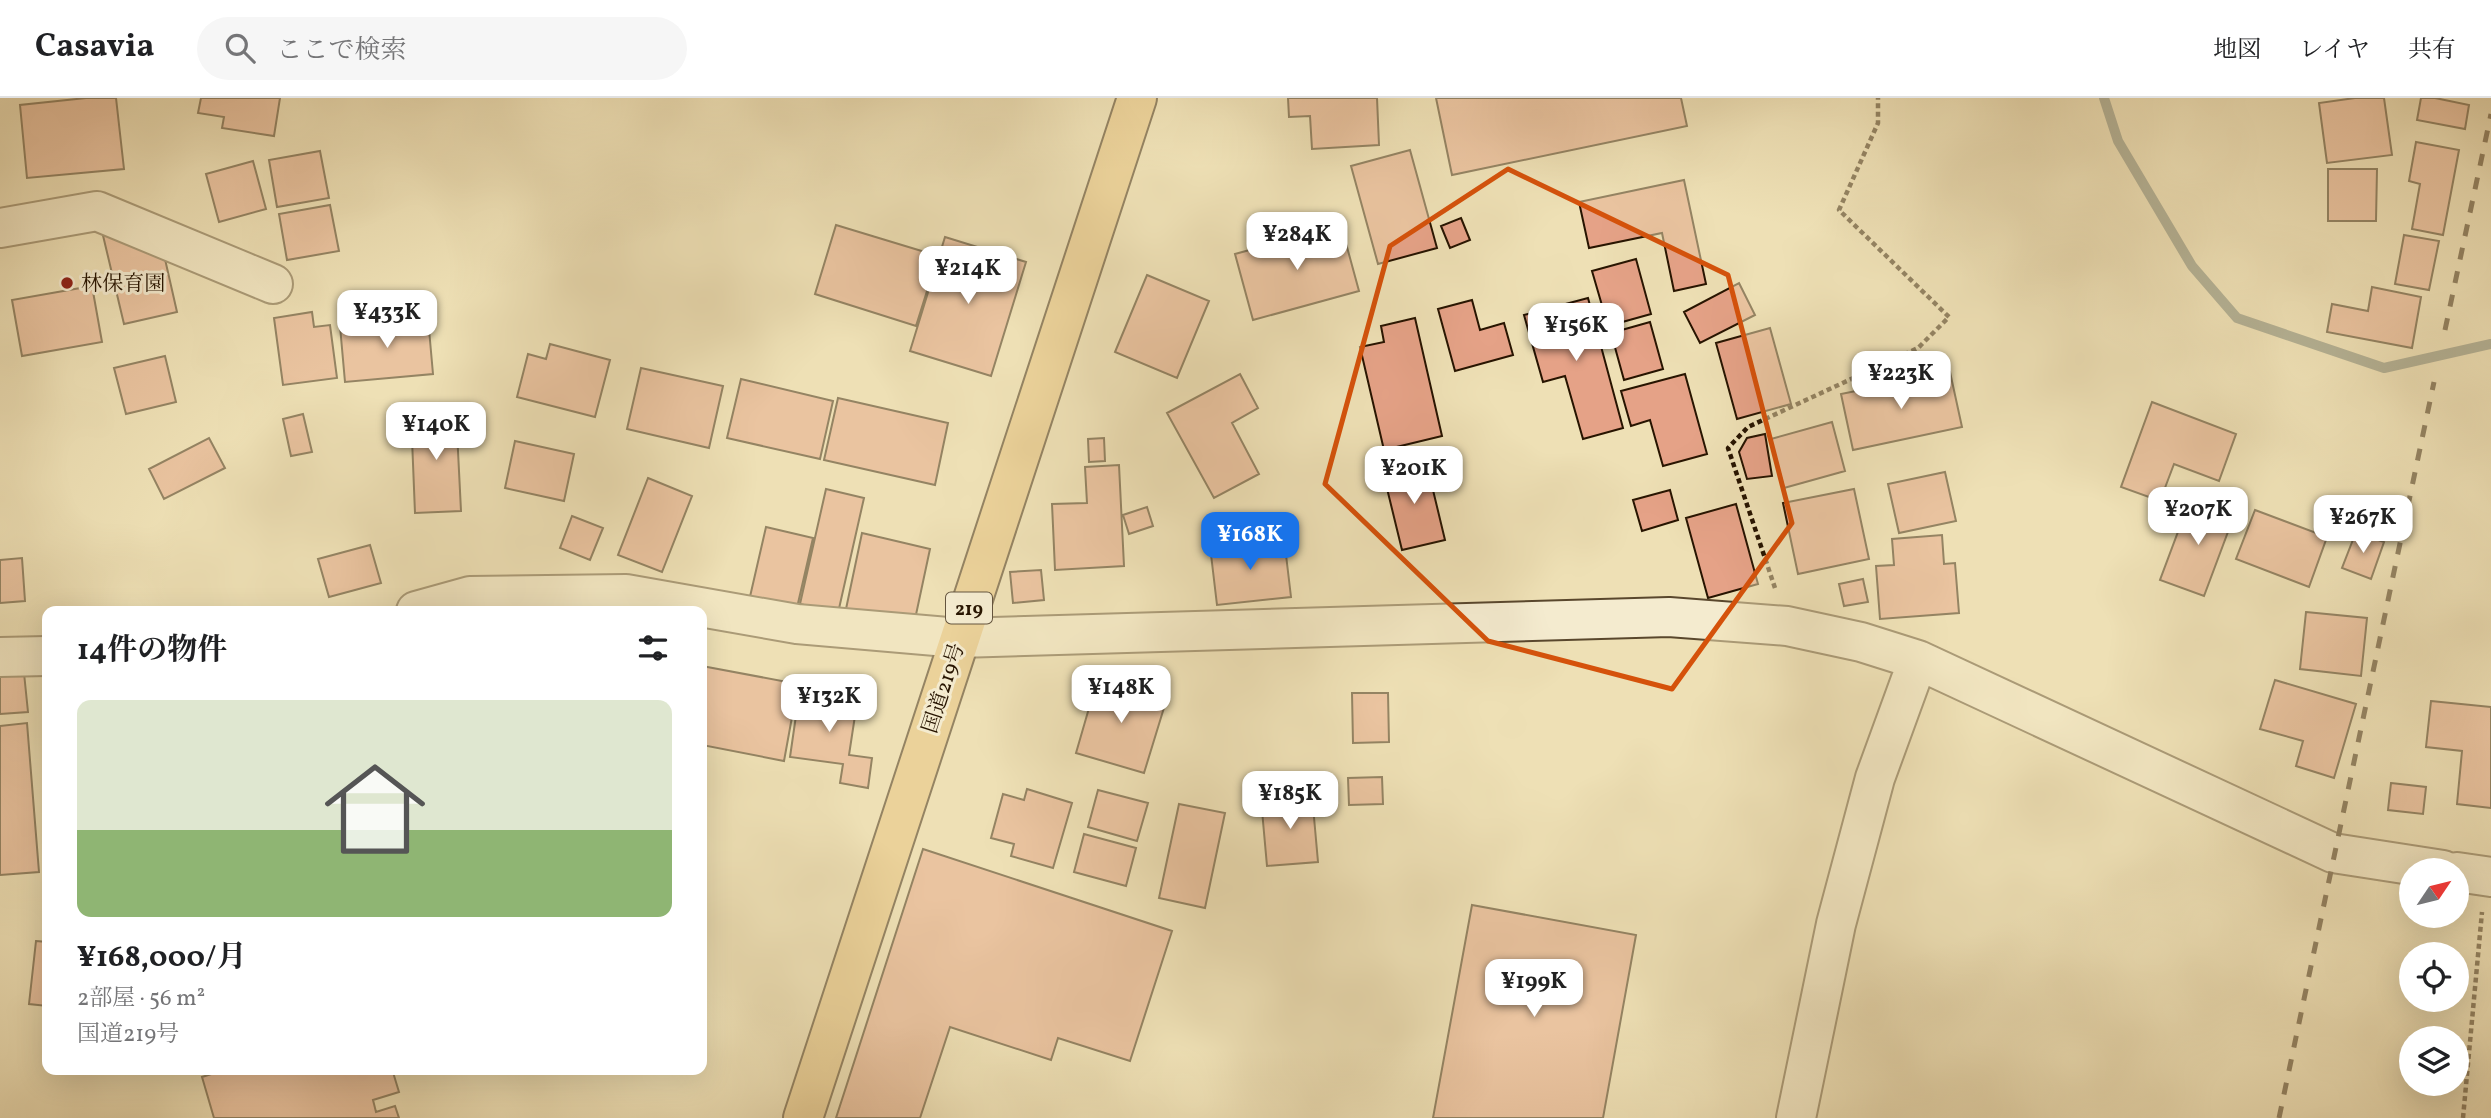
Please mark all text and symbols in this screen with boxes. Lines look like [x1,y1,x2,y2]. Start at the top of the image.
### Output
search box [197,17,687,80]
text: Casavia [35,25,155,71]
icon: search [221,29,259,67]
text: ここで検索 [277,33,407,69]
text: 地図 [2213,34,2261,68]
text: レイヤ [2299,34,2370,68]
text: 共有 [2408,34,2456,68]
pin: ¥284K [1248,212,1346,272]
text: ¥284K [1262,219,1332,251]
pin: ¥214K [919,246,1017,306]
text: ¥214K [935,253,1001,285]
place label: 林保育園 [81,270,165,299]
marker: 林保育園 [59,275,75,291]
pin: ¥433K [338,290,436,350]
text: ¥433K [353,297,421,329]
pin: ¥156K [1527,303,1625,363]
text: ¥156K [1544,310,1608,342]
pin: ¥223K [1852,352,1950,411]
text: ¥223K [1868,358,1934,390]
pin: ¥140K [387,402,485,462]
text: ¥140K [402,409,470,441]
pin: ¥201K [1365,446,1463,506]
text: ¥201K [1381,453,1447,485]
pin: ¥207K [2149,488,2247,547]
text: ¥207K [2164,494,2232,526]
pin: ¥267K [2314,496,2412,555]
text: ¥267K [2330,502,2396,534]
pin: ¥168K [1201,512,1299,572]
text: ¥168K [1217,519,1283,551]
road number: 219 [946,593,992,624]
icon: filters [634,629,672,667]
text: 14件の物件 [77,630,227,672]
street label: 国道219号 [916,640,973,737]
pin: ¥148K [1072,666,1170,725]
text: ¥148K [1088,672,1154,704]
pin: ¥132K [780,674,878,734]
text: ¥132K [797,681,861,713]
icon: home [312,746,438,872]
pin: ¥185K [1241,772,1339,831]
text: ¥185K [1258,778,1322,810]
north arrow [2399,858,2469,928]
map controls [2399,858,2469,1096]
text: ¥168,000/月 [77,937,247,979]
button: locate [2399,942,2469,1012]
pin: ¥199K [1485,960,1583,1019]
text: ¥199K [1501,966,1567,998]
text: 2部屋 · 56 m² [77,983,205,1015]
text: 国道219号 [77,1019,179,1051]
button: layers [2399,1026,2469,1096]

